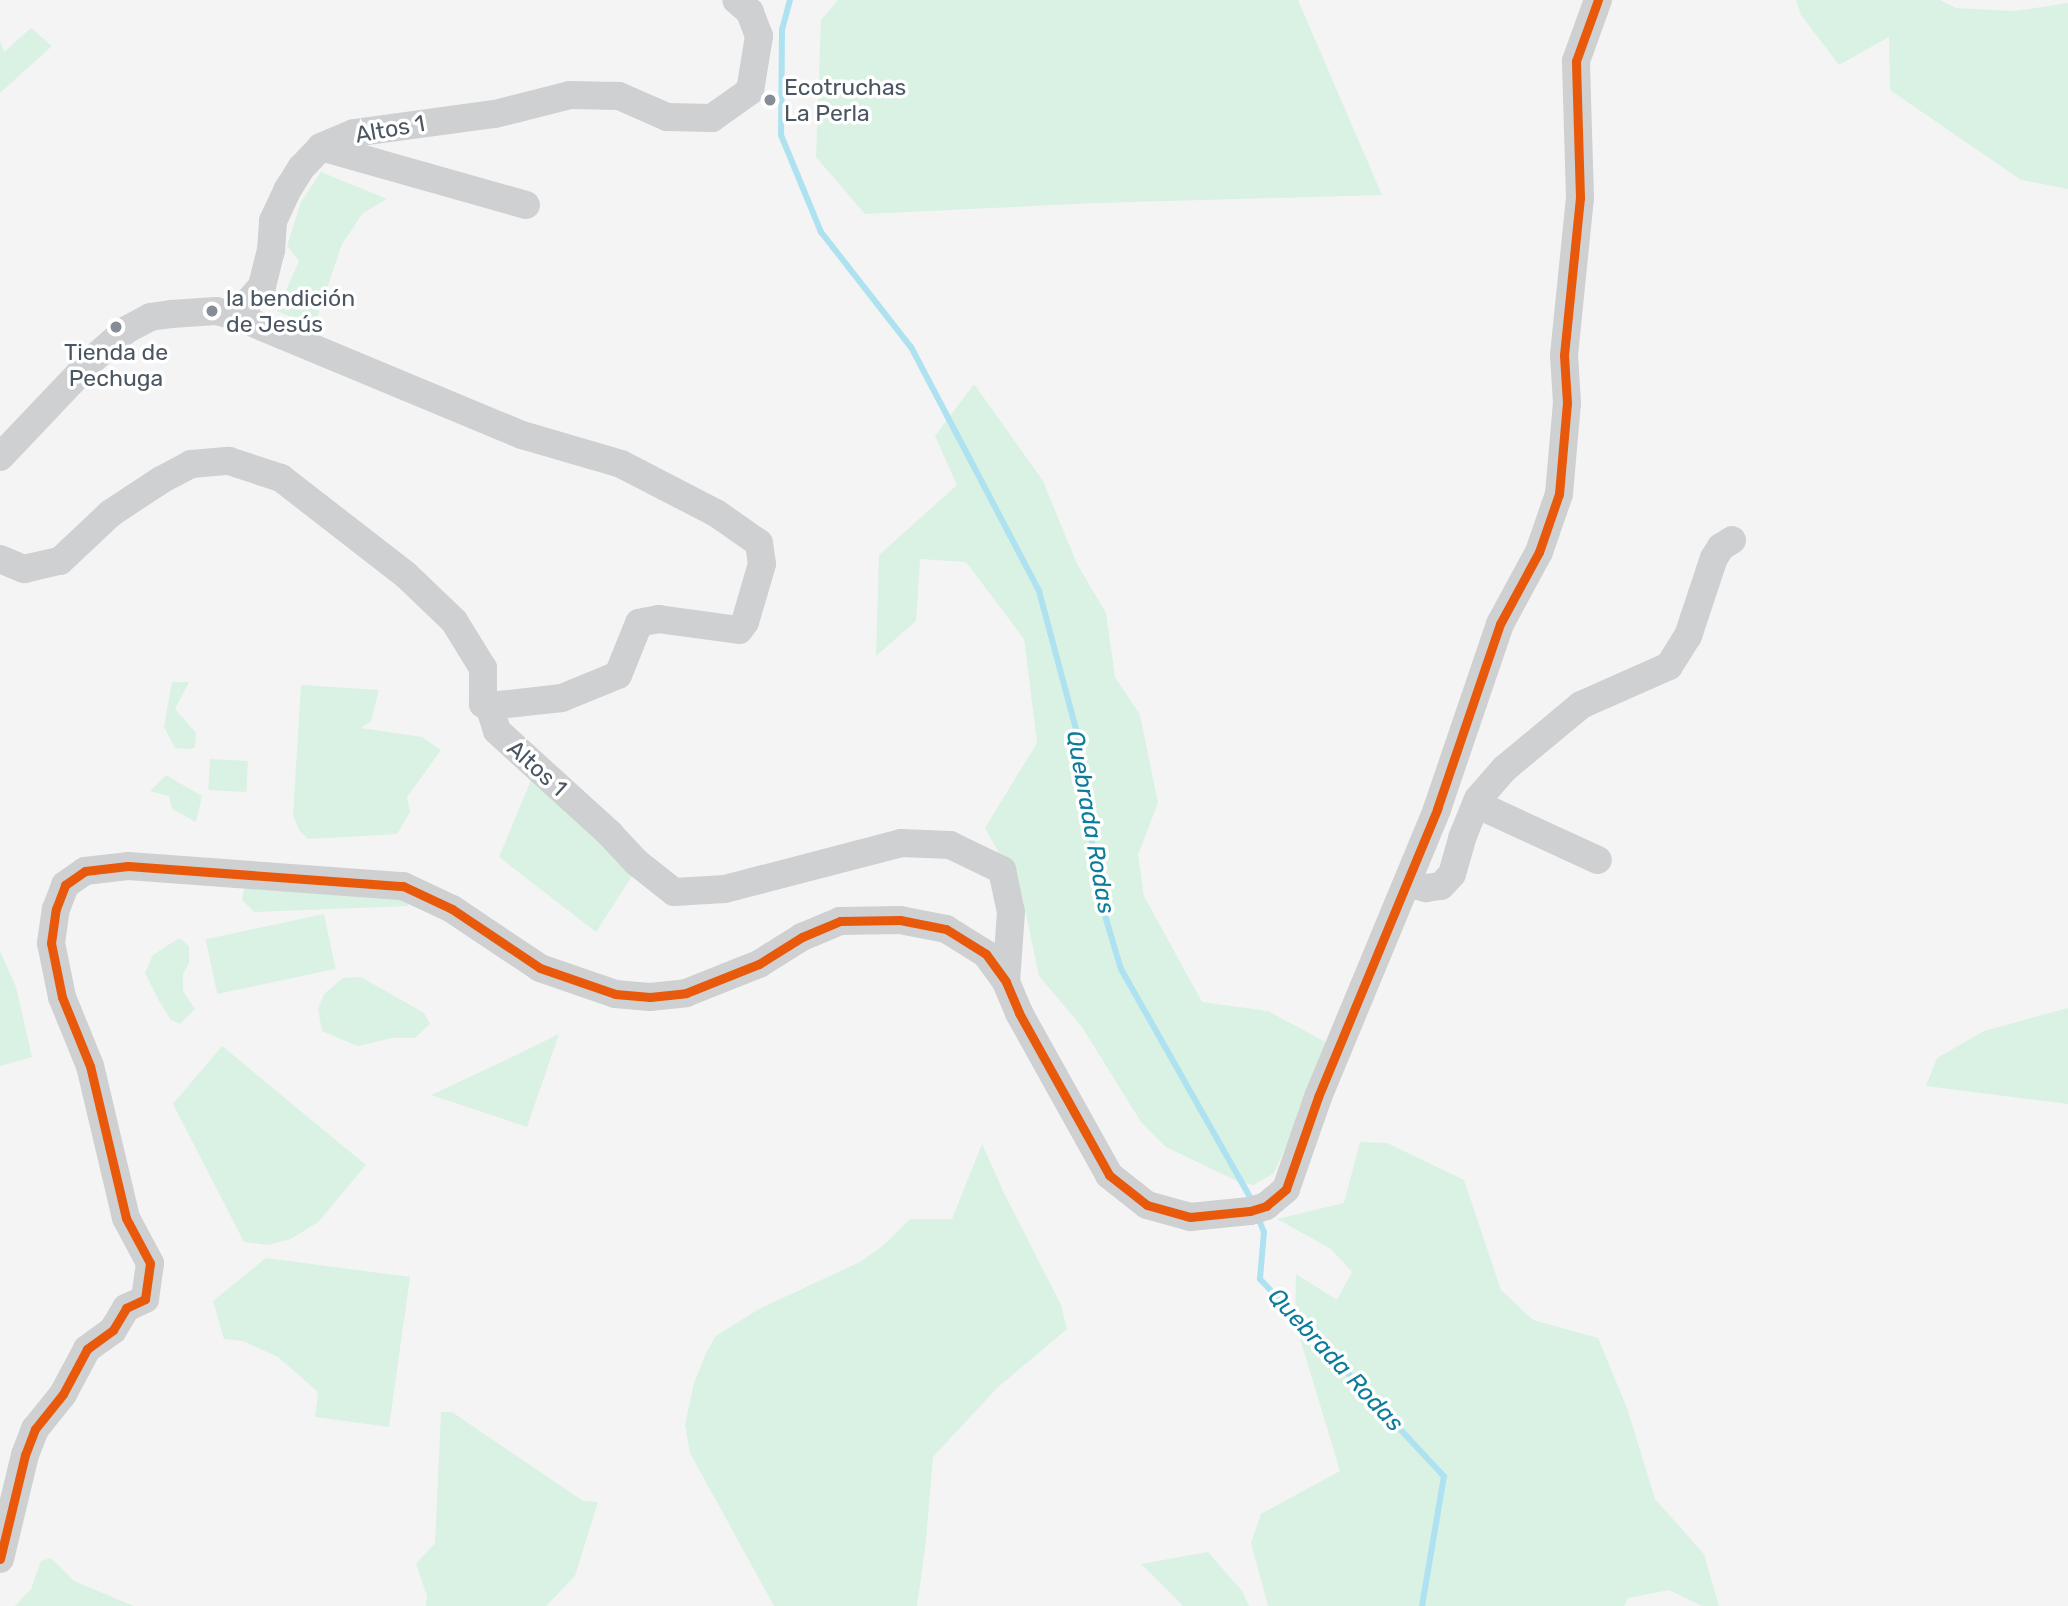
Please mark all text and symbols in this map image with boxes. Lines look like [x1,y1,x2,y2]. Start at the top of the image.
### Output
place label: Ecotruchas La Perla [784,73,906,127]
marker: Ecotruchas La Perla [762,92,778,108]
street label: Altos 1 [353,109,427,149]
place label: la bendición de Jesús [226,284,355,338]
marker: la bendición de Jesús [204,303,220,319]
marker: Tienda de Pechuga [108,319,124,335]
place label: Tienda de Pechuga [64,338,168,392]
water label: Quebrada Rodas [1060,728,1120,916]
street label: Altos 1 [502,734,572,802]
water label: Quebrada Rodas [1261,1282,1409,1438]

